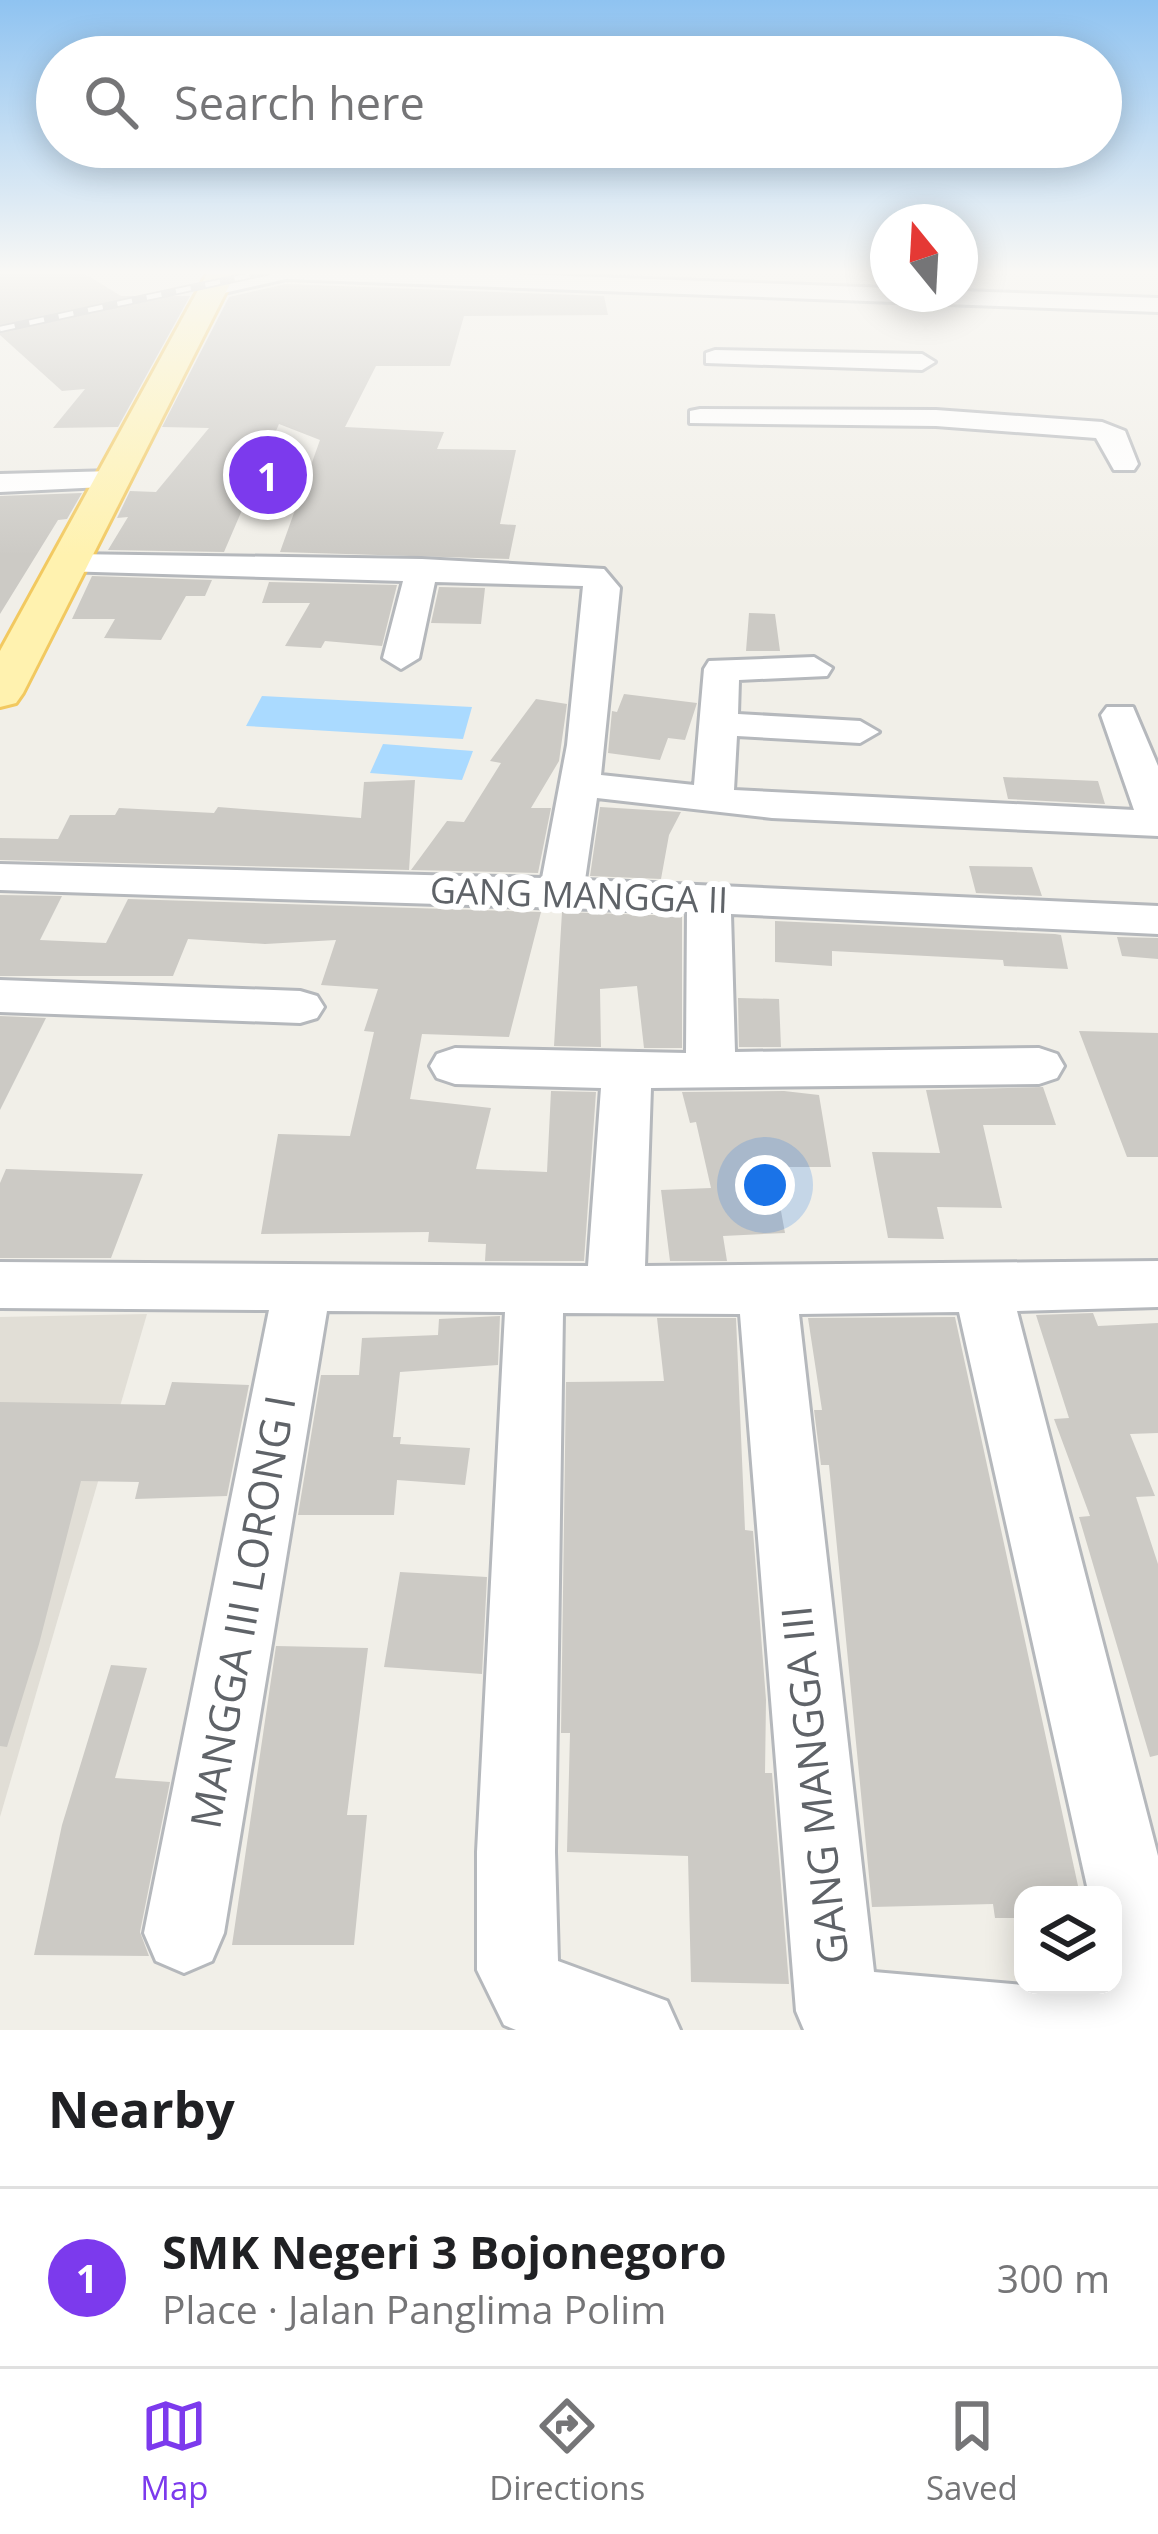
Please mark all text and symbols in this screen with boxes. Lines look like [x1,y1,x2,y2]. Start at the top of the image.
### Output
search box [36,36,1122,168]
icon: search [78,69,144,135]
text: Search here [174,72,425,133]
north arrow [870,204,978,312]
pin: 1 [229,430,307,520]
street label: GANG MANGGA II [429,865,729,924]
your location [735,1155,795,1215]
street label: MANGGA III LORONG I [175,1391,308,1833]
street label: GANG MANGGA III [766,1603,861,1967]
map controls [1014,1886,1122,1994]
button: layers [1014,1886,1122,1994]
text: Nearby [48,2073,235,2143]
text: SMK Negeri 3 Bojonegoro [162,2221,727,2282]
text: 1 [76,2251,98,2304]
text: 300 m [997,2251,1110,2304]
text: Place · Jalan Panglima Polim [162,2282,666,2335]
tab: Map [140,2393,209,2510]
tab: Directions [489,2393,645,2510]
tab: Saved [926,2393,1018,2510]

